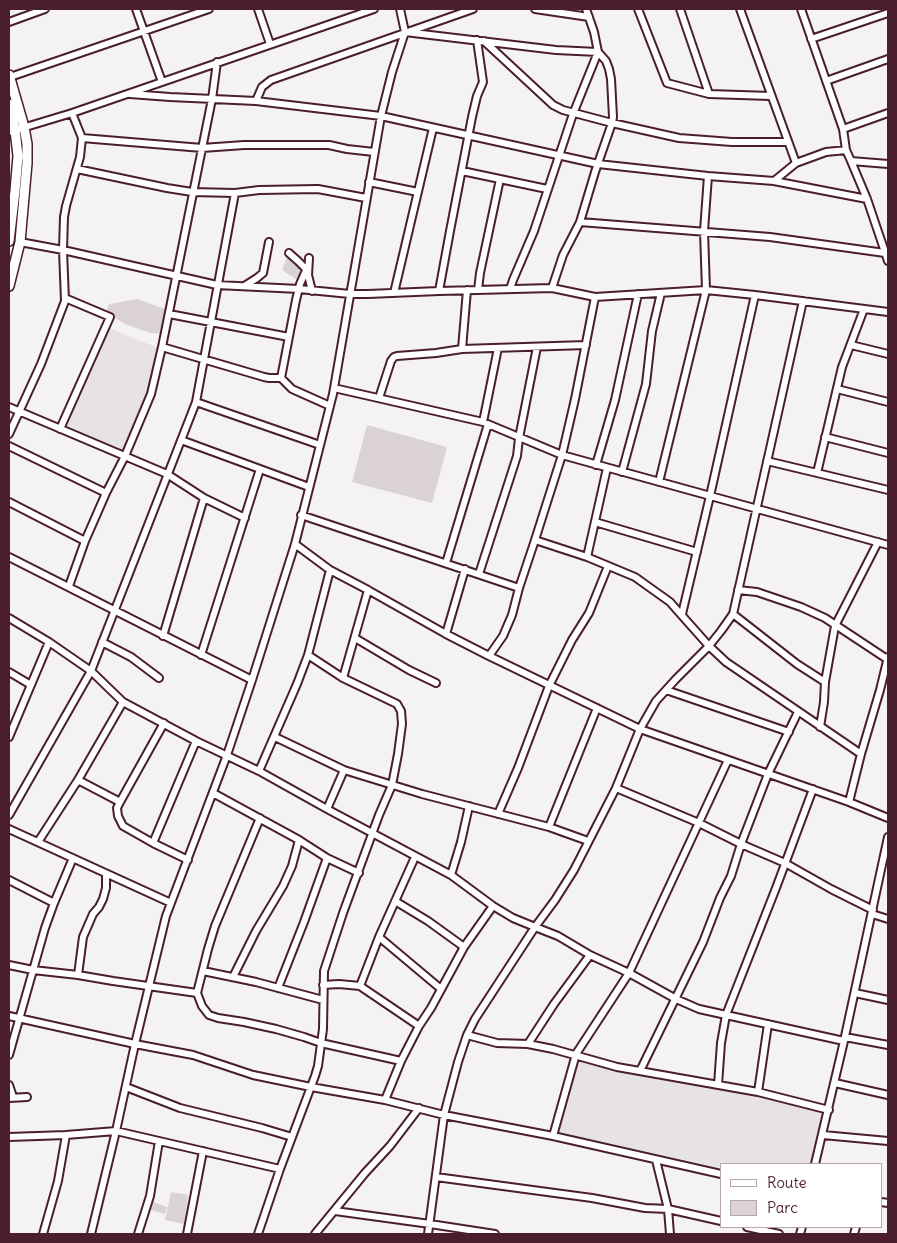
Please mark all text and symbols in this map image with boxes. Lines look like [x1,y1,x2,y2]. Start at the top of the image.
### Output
legend [720,1163,882,1228]
text: Route [767,1173,807,1192]
text: Parc [767,1198,798,1217]

